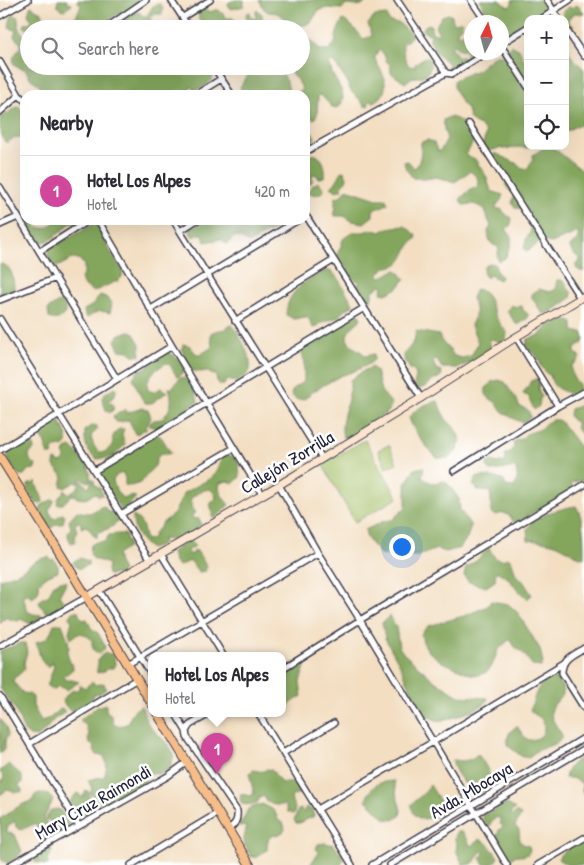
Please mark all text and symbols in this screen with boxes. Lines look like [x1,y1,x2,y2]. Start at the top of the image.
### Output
north arrow [464,15,509,60]
map controls [524,15,569,150]
button: + [524,15,569,60]
search box [20,20,310,75]
icon: search [38,34,66,62]
text: Search here [78,35,159,61]
button: − [524,60,569,105]
button: locate [524,105,569,150]
text: Nearby [40,108,93,137]
text: Hotel Los Alpes [87,167,191,193]
text: 1 [53,180,59,202]
text: 420 m [255,180,290,202]
text: Hotel [87,193,117,215]
street label: Callejón Zorrilla [236,424,338,500]
your location [389,534,415,560]
popup [148,652,286,717]
text: Hotel Los Alpes [165,661,269,687]
text: Hotel [165,687,195,709]
pin: 1 [201,733,233,774]
street label: Avda. Mbocaya [425,756,517,824]
street label: Mary Cruz Raimondi [30,759,156,845]

